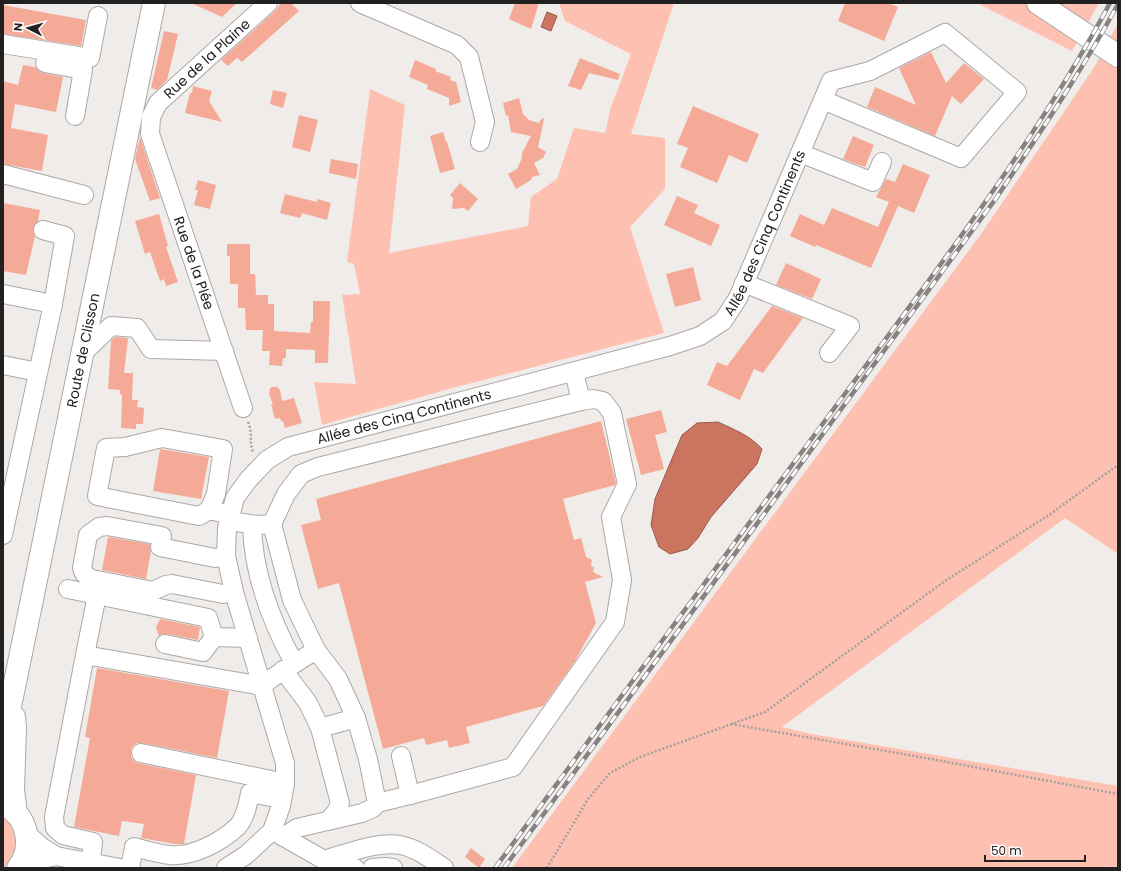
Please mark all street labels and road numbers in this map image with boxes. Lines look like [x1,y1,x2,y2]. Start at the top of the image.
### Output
street label: Rue de la Plaine [159,14,255,103]
street label: Allée des Cinq Continents [719,147,810,320]
street label: Rue de la Plée [169,214,219,313]
street label: Route de Clisson [62,291,104,409]
street label: Allée des Cinq Continents [315,384,493,449]

